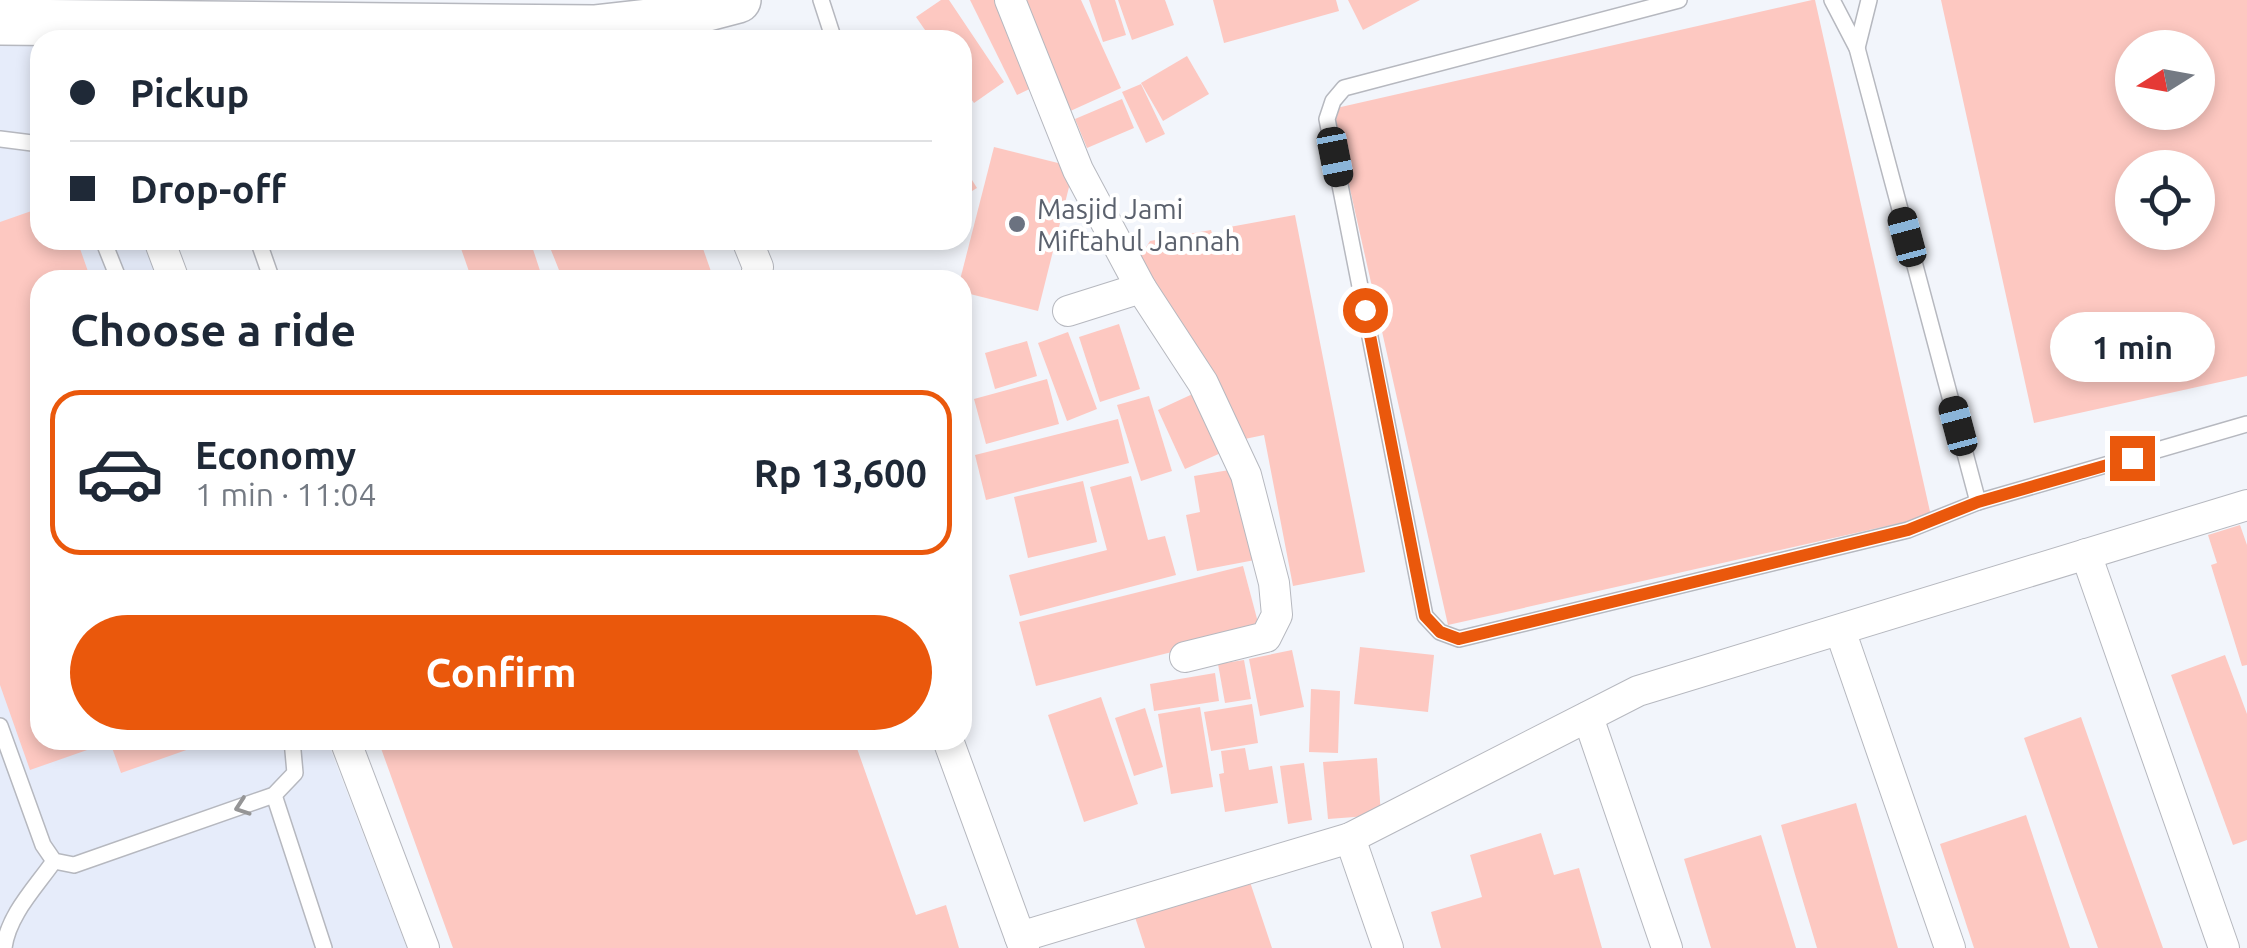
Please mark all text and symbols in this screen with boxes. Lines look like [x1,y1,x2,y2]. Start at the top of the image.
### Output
north arrow [2115,30,2215,130]
map controls [2115,30,2215,250]
text: Pickup [130,72,249,114]
car [1315,125,1355,189]
button: locate [2115,150,2215,250]
text: Drop-off [130,168,286,210]
place label: Masjid Jami Miftahul Jannah [1037,193,1240,256]
car [1885,204,1929,270]
marker: Masjid Jami Miftahul Jannah [1006,213,1028,235]
route start [1343,288,1388,333]
text: Choose a ride [70,304,356,355]
callout: 1 min [2050,313,2214,383]
text: 1 min [2092,329,2173,365]
car [1936,393,1980,459]
icon: car [75,428,165,518]
text: Economy [195,434,356,476]
route end [2110,436,2155,481]
text: Rp 13,600 [754,452,927,494]
text: 1 min · 11:04 [195,476,377,512]
button: Confirm [70,615,932,730]
one-way arrow [234,795,251,815]

